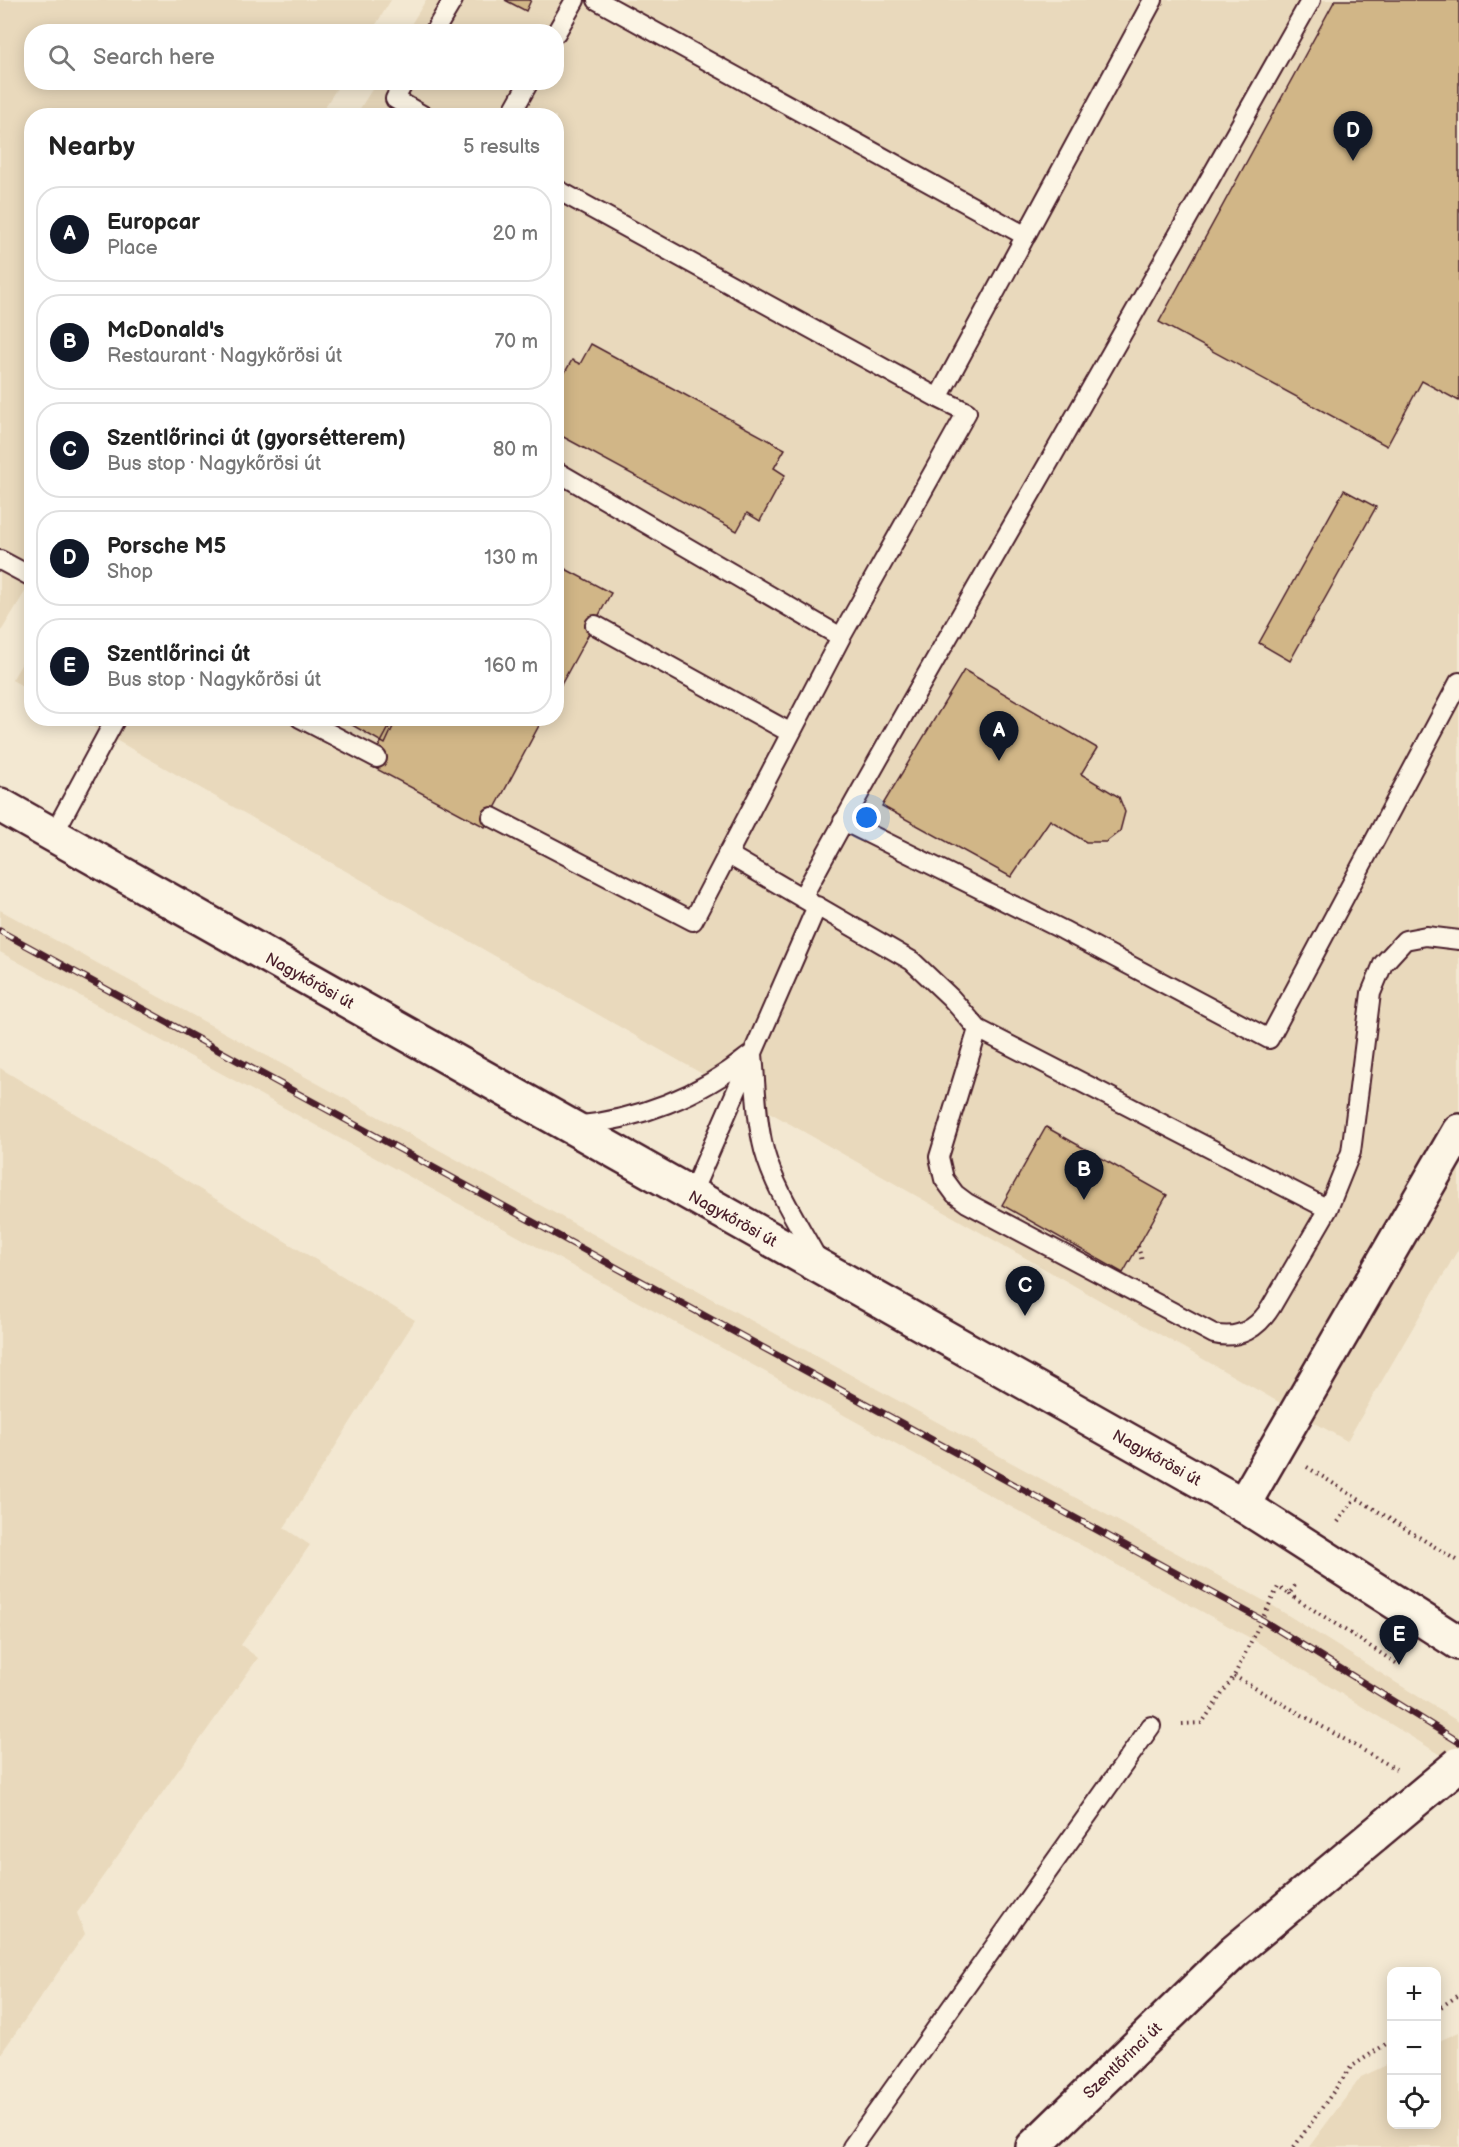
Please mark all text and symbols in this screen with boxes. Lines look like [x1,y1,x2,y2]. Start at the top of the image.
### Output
search box [24,24,564,90]
icon: search [45,41,78,74]
text: Search here [93,44,215,71]
pin: D [1334,112,1372,161]
text: Nearby [48,132,135,163]
text: 5 results [463,135,540,159]
text: Europcar [107,209,200,236]
text: A [63,222,76,246]
text: 20 m [493,222,538,246]
text: Place [107,236,158,260]
text: McDonald's [107,317,224,344]
text: B [62,330,77,354]
text: 70 m [494,330,538,354]
text: Restaurant · Nagykőrösi út [107,344,342,368]
text: Szentlőrinci út (gyorsétterem) [107,425,406,452]
text: C [62,438,77,462]
text: 80 m [493,438,538,462]
text: Bus stop · Nagykőrösi út [107,452,321,476]
text: Porsche M5 [107,533,226,560]
text: D [63,546,76,570]
text: 130 m [484,546,538,570]
text: Shop [107,560,153,584]
text: Szentlőrinci út [107,641,250,668]
text: E [63,654,76,678]
text: 160 m [484,654,538,678]
text: Bus stop · Nagykőrösi út [107,668,321,692]
pin: A [980,712,1018,761]
your location [852,803,881,832]
street label: Nagykőrösi út [262,949,357,1013]
pin: B [1064,1150,1104,1200]
street label: Nagykőrösi út [685,1187,780,1251]
pin: C [1006,1266,1044,1316]
street label: Nagykőrösi út [1109,1426,1204,1490]
pin: E [1380,1616,1418,1665]
map controls [1387,1967,1441,2129]
button: + [1387,1967,1441,2021]
street label: Szentlőrinci út [1080,2019,1166,2103]
button: − [1387,2021,1441,2075]
button: locate [1387,2075,1441,2129]

